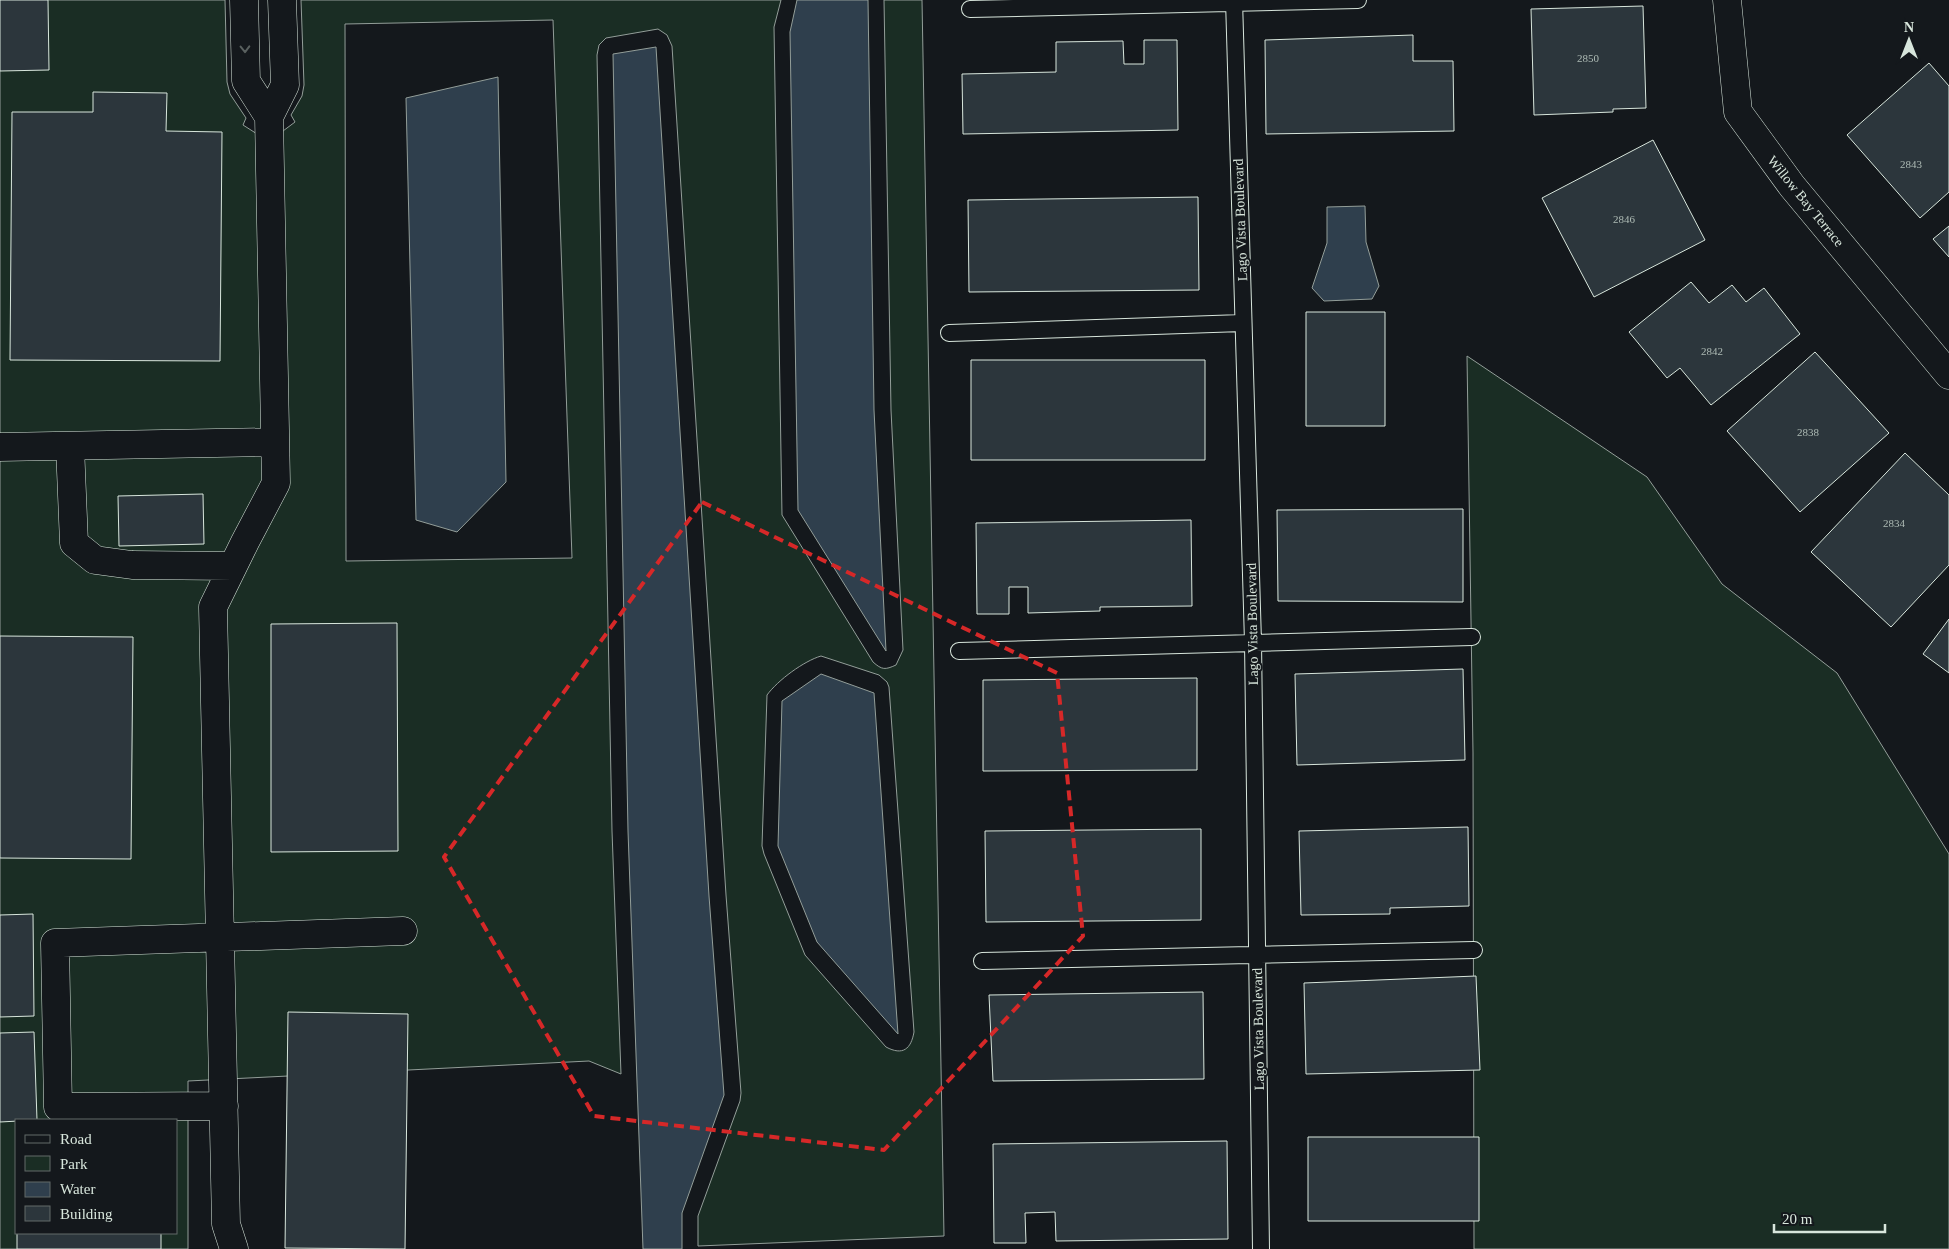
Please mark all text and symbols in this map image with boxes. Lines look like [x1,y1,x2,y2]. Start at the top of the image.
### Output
north arrow [1884,15,1934,65]
text: N [1904,20,1914,35]
one-way arrow [240,45,250,53]
house number: 2850 [1577,52,1600,64]
street label: Willow Bay Terrace [1764,153,1847,250]
street label: Lago Vista Boulevard [1231,158,1250,281]
house number: 2843 [1900,158,1923,170]
house number: 2846 [1613,213,1636,225]
house number: 2842 [1701,345,1723,357]
house number: 2838 [1797,426,1820,438]
house number: 2834 [1883,517,1906,529]
street label: Lago Vista Boulevard [1244,563,1261,685]
street label: Lago Vista Boulevard [1250,968,1267,1090]
legend [15,1119,178,1234]
text: Road [60,1131,92,1147]
text: Park [60,1156,88,1172]
text: Water [60,1181,95,1197]
scale bar [1774,1202,1885,1234]
text: Building [60,1206,113,1222]
text: 20 m [1782,1211,1813,1227]

